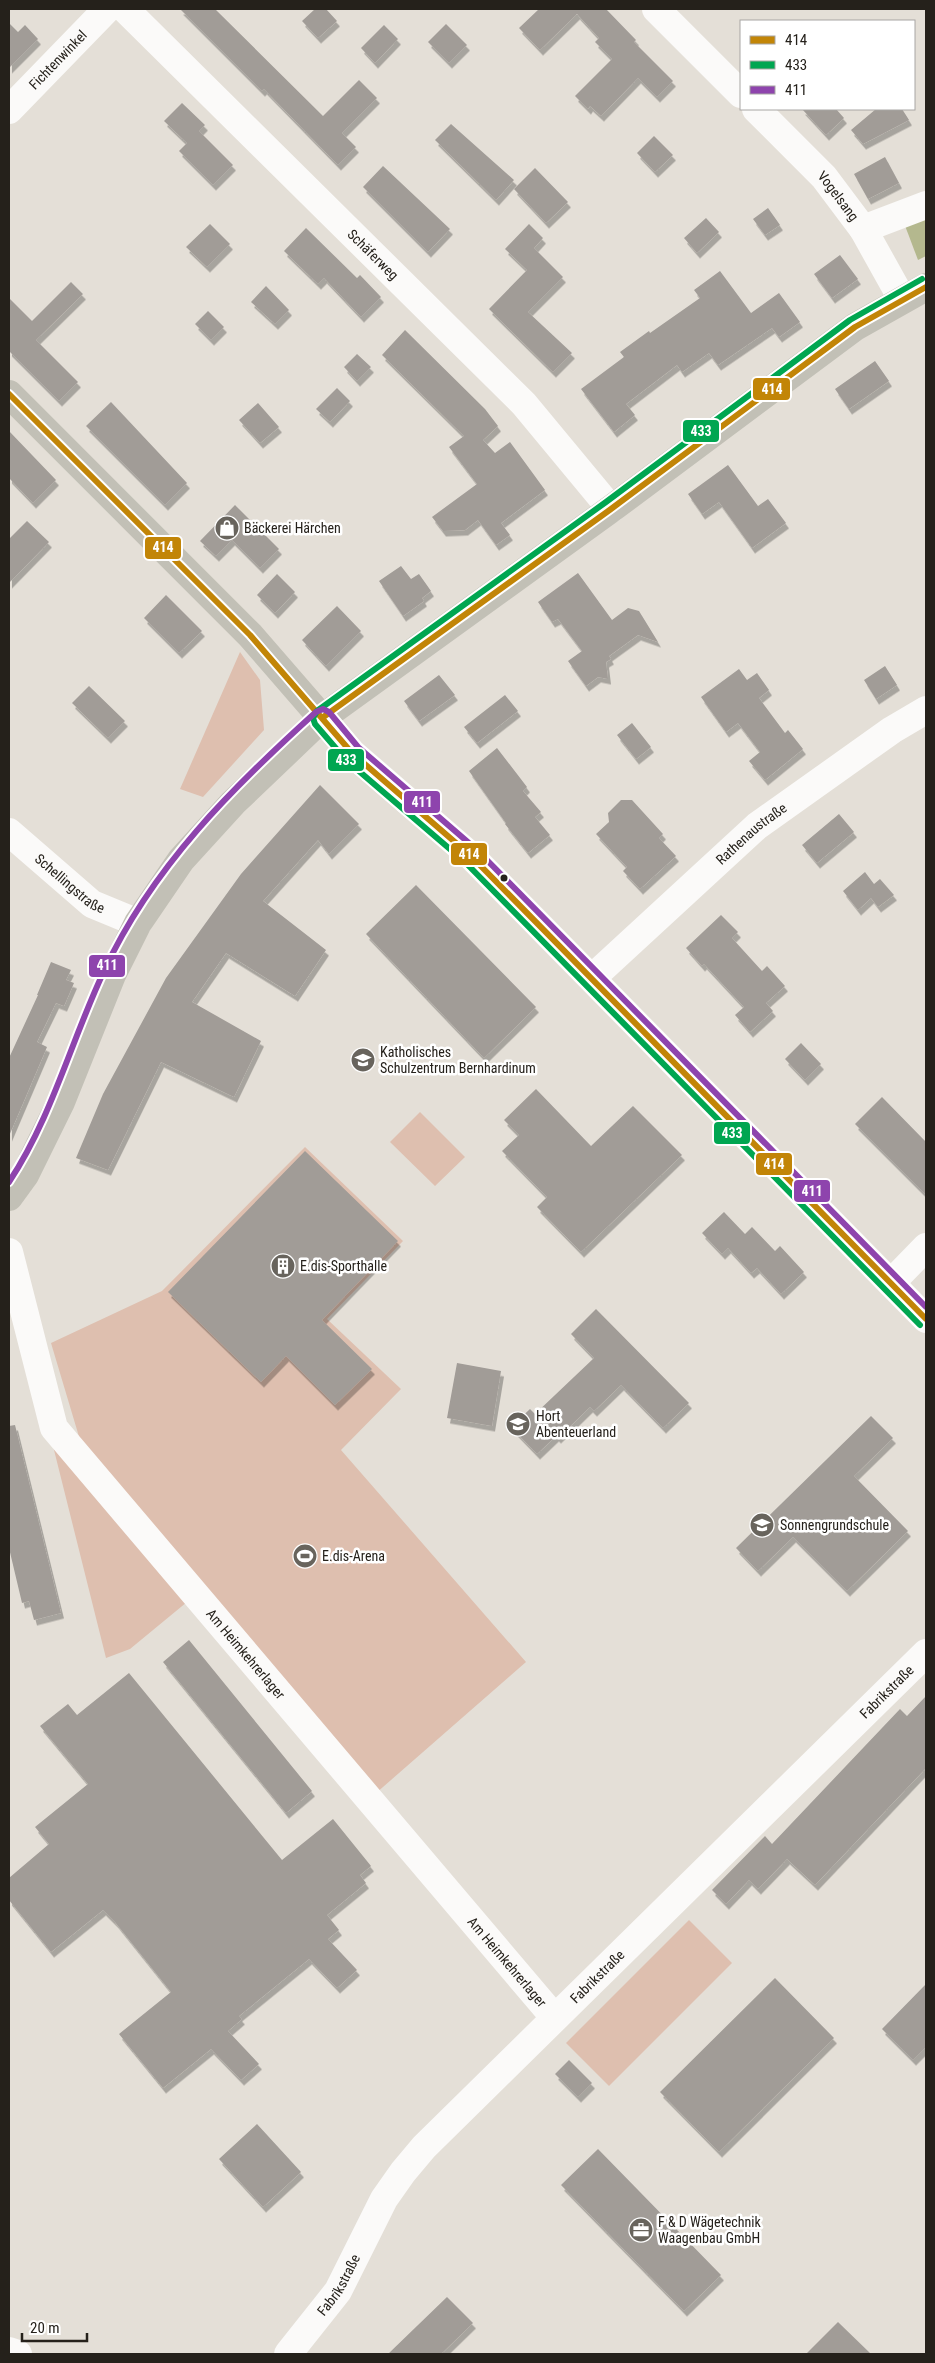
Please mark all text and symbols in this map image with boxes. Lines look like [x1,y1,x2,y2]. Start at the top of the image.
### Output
legend [740,20,915,110]
street label: Fichtenwinkel [26,27,90,93]
text: 414 [785,31,807,49]
text: 433 [785,56,807,74]
text: 411 [785,81,807,99]
street label: Vogelsang [815,168,862,224]
street label: Schäferweg [344,226,402,283]
line badge: 414 [752,377,791,401]
text: 414 [761,381,783,397]
line badge: 433 [682,419,720,443]
text: 433 [690,423,712,439]
shop icon: Bäckerei Härchen [214,515,240,541]
place label: Bäckerei Härchen [244,520,341,536]
line badge: 414 [144,536,182,560]
text: 414 [152,539,174,555]
line badge: 433 [327,748,365,772]
text: 433 [335,752,357,768]
line badge: 411 [403,790,441,814]
text: 411 [411,794,433,810]
street label: Rathenaustraße [713,799,790,868]
line badge: 414 [450,842,488,866]
text: 414 [458,846,480,862]
street label: Schellingstraße [32,850,107,916]
unlabelled marker [499,873,509,883]
line badge: 411 [88,954,126,978]
text: 411 [96,957,118,973]
place label: Katholisches Schulzentrum Bernhardinum [380,1044,536,1076]
school or university icon: Katholisches Schulzentrum Bernhardinum [350,1047,376,1073]
line badge: 433 [713,1121,751,1145]
text: 433 [721,1125,743,1141]
line badge: 414 [755,1152,793,1176]
text: 414 [763,1156,785,1172]
line badge: 411 [793,1179,831,1203]
text: 411 [801,1183,823,1199]
building icon: E.dis-Sporthalle [270,1253,296,1279]
place label: E.dis-Sporthalle [300,1258,388,1274]
place label: Hort Abenteuerland [536,1408,616,1440]
school or university icon: Hort Abenteuerland [505,1411,531,1437]
school or university icon: Sonnengrundschule [749,1512,775,1538]
place label: Sonnengrundschule [780,1517,889,1533]
sports icon: E.dis-Arena [292,1543,318,1569]
place label: E.dis-Arena [322,1548,385,1564]
street label: Am Heimkehrerlager [203,1606,288,1702]
street label: Fabrikstraße [856,1662,917,1722]
street label: Am Heimkehrerlager [465,1914,550,2010]
street label: Fabrikstraße [567,1946,628,2006]
place label: F & D Wägetechnik Waagenbau GmbH [658,2214,762,2246]
office icon: F & D Wägetechnik Waagenbau GmbH [628,2217,654,2243]
street label: Fabrikstraße [314,2251,363,2319]
scale bar [22,2310,88,2342]
text: 20 m [30,2319,60,2337]

